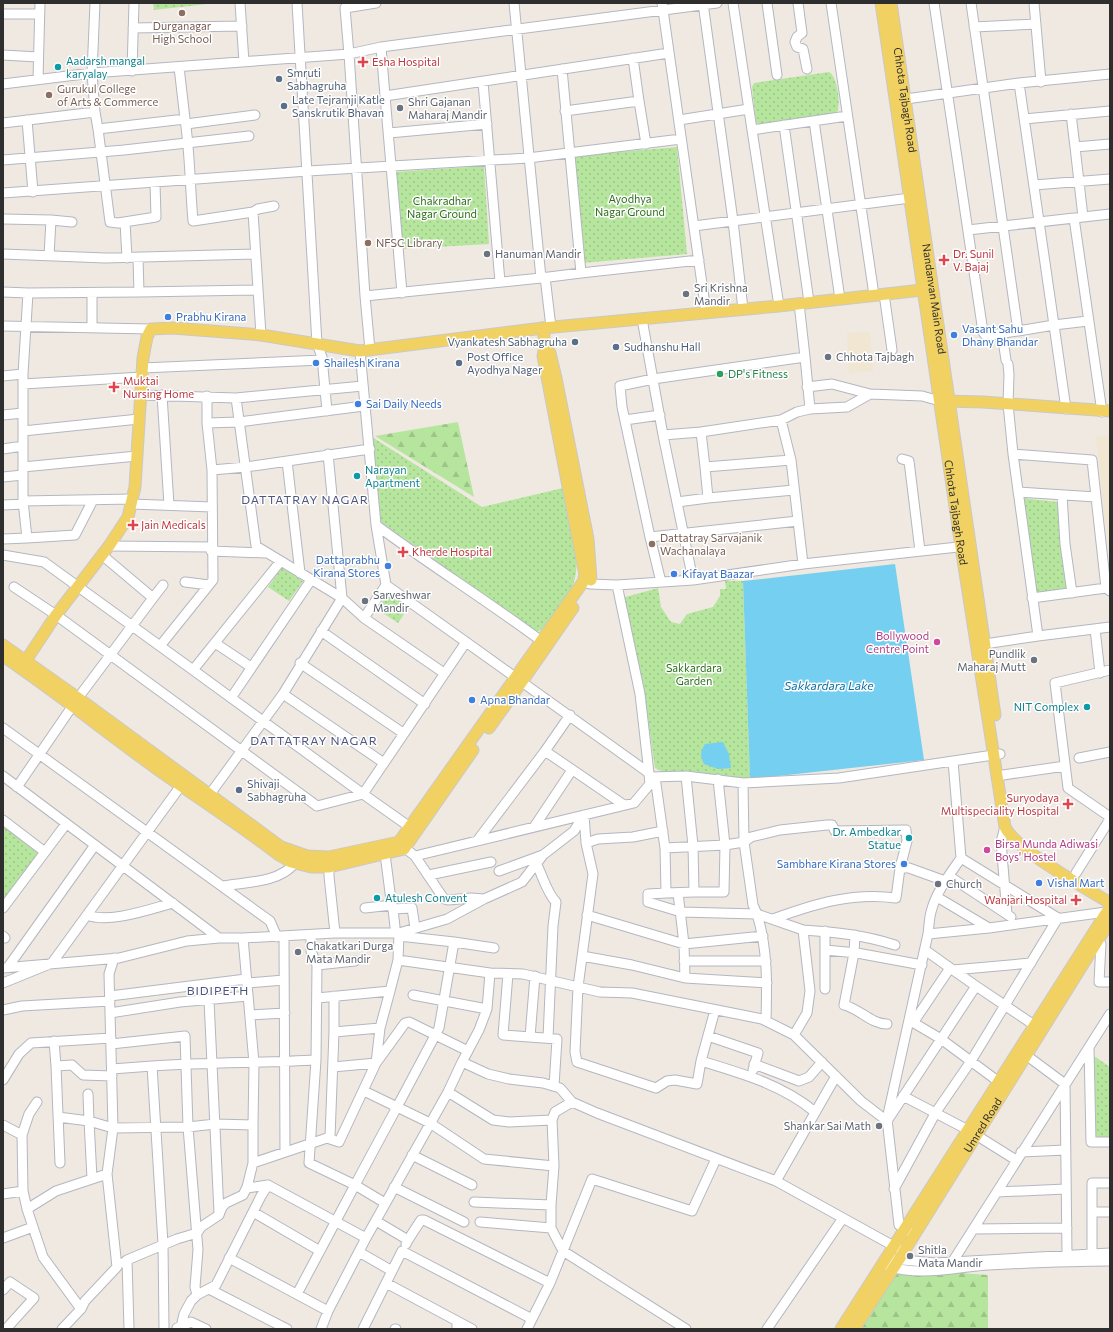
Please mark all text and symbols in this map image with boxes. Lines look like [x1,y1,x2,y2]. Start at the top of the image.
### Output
marker: Durganagar High School [177,8,187,18]
place label: Durganagar High School [152,19,212,45]
street label: Chhota Tajbagh Road [892,46,920,153]
place label: Aadarsh mangal karyalay [66,54,145,80]
place label: Esha Hospital [372,55,440,68]
marker: Esha Hospital [357,56,369,68]
marker: Aadarsh mangal karyalay [53,62,63,72]
place label: Smruti Sabhagruha [287,66,346,92]
marker: Smruti Sabhagruha [274,74,284,84]
place label: Gurukul College of Arts & Commerce [57,82,158,108]
marker: Gurukul College of Arts & Commerce [44,90,54,100]
place label: Late Tejramji Katle Sanskrutik Bhavan [292,93,385,119]
place label: Shri Gajanan Maharaj Mandir [408,95,488,121]
marker: Late Tejramji Katle Sanskrutik Bhavan [279,101,289,111]
marker: Shri Gajanan Maharaj Mandir [395,103,405,113]
park label: Ayodhya Nagar Ground [595,192,665,218]
park label: Chakradhar Nagar Ground [407,194,477,220]
place label: NFSC Library [376,236,443,249]
marker: NFSC Library [363,238,373,248]
street label: Nandanvan Main Road [920,243,949,355]
place label: Hanuman Mandir [495,247,582,260]
place label: Dr. Sunil V. Bajaj [953,247,994,273]
marker: Hanuman Mandir [482,249,492,259]
marker: Dr. Sunil V. Bajaj [938,254,950,266]
place label: Sri Krishna Mandir [694,281,748,307]
marker: Sri Krishna Mandir [681,289,691,299]
place label: Prabhu Kirana [176,310,246,323]
marker: Prabhu Kirana [163,312,173,322]
place label: Vasant Sahu Dhany Bhandar [962,322,1039,348]
marker: Vasant Sahu Dhany Bhandar [949,330,959,340]
place label: Vyankatesh Sabhagruha [447,335,567,348]
marker: Vyankatesh Sabhagruha [570,337,580,347]
place label: Sudhanshu Hall [624,340,700,353]
marker: Sudhanshu Hall [611,342,621,352]
place label: Post Office Ayodhya Nager [467,350,543,376]
place label: Chhota Tajbagh [836,350,914,363]
marker: Chhota Tajbagh [823,352,833,362]
place label: Shailesh Kirana [324,356,400,369]
marker: Shailesh Kirana [311,358,321,368]
marker: Post Office Ayodhya Nager [454,358,464,368]
place label: DP's Fitness [728,367,788,380]
marker: DP's Fitness [715,369,725,379]
place label: Muktai Nursing Home [123,374,194,400]
marker: Muktai Nursing Home [108,381,120,393]
place label: Sai Daily Needs [366,397,442,410]
marker: Sai Daily Needs [353,399,363,409]
street label: Chhota Tajbagh Road [942,459,971,566]
place label: Narayan Apartment [365,463,420,489]
marker: Narayan Apartment [352,471,362,481]
district label: DATTATRAY NAGAR [241,492,369,506]
place label: Jain Medicals [141,518,206,532]
marker: Jain Medicals [128,520,138,530]
place label: Dattatray Sarvajanik Wachanalaya [660,531,762,557]
marker: Dattatray Sarvajanik Wachanalaya [647,539,657,549]
place label: Kherde Hospital [412,545,492,558]
marker: Kherde Hospital [397,546,409,558]
place label: Dattaprabhu Kirana Stores [313,553,380,579]
marker: Dattaprabhu Kirana Stores [383,561,393,571]
place label: Kifayat Baazar [682,567,755,580]
marker: Kifayat Baazar [669,569,679,579]
place label: Sarveshwar Mandir [373,588,431,614]
marker: Sarveshwar Mandir [360,596,370,606]
place label: Bollywood Centre Point [866,629,929,655]
marker: Bollywood Centre Point [932,637,942,647]
place label: Pundlik Maharaj Mutt [957,647,1026,673]
marker: Pundlik Maharaj Mutt [1029,655,1039,665]
park label: Sakkardara Garden [666,661,722,687]
water label: Sakkardara Lake [784,678,874,692]
place label: Apna Bhandar [480,693,551,706]
marker: Apna Bhandar [467,695,477,705]
place label: NIT Complex [1014,700,1079,713]
marker: NIT Complex [1082,702,1092,712]
district label: DATTATRAY NAGAR [250,733,378,747]
place label: Shivaji Sabhagruha [247,777,306,803]
marker: Shivaji Sabhagruha [234,785,244,795]
place label: Suryodaya Multispeciality Hospital [941,791,1059,817]
marker: Suryodaya Multispeciality Hospital [1062,798,1074,810]
place label: Dr. Ambedkar Statue [832,825,902,851]
marker: Dr. Ambedkar Statue [904,833,914,843]
place label: Birsa Munda Adiwasi Boys' Hostel [995,837,1098,863]
marker: Birsa Munda Adiwasi Boys' Hostel [982,845,992,855]
place label: Sambhare Kirana Stores [777,857,896,870]
marker: Sambhare Kirana Stores [899,859,909,869]
place label: Vishal Mart [1047,876,1105,889]
place label: Church [946,877,982,890]
marker: Vishal Mart [1034,878,1044,888]
marker: Church [933,879,943,889]
place label: Atulesh Convent [385,891,468,904]
marker: Atulesh Convent [372,893,382,903]
place label: Wanjari Hospital [984,893,1067,906]
marker: Wanjari Hospital [1070,894,1082,906]
place label: Chakatkari Durga Mata Mandir [306,939,393,965]
marker: Chakatkari Durga Mata Mandir [293,947,303,957]
district label: BIDIPETH [187,983,249,997]
street label: Umred Road [960,1095,1004,1155]
place label: Shankar Sai Math [784,1119,871,1132]
marker: Shankar Sai Math [874,1121,884,1131]
place label: Shitla Mata Mandir [918,1243,983,1269]
marker: Shitla Mata Mandir [905,1251,915,1261]

